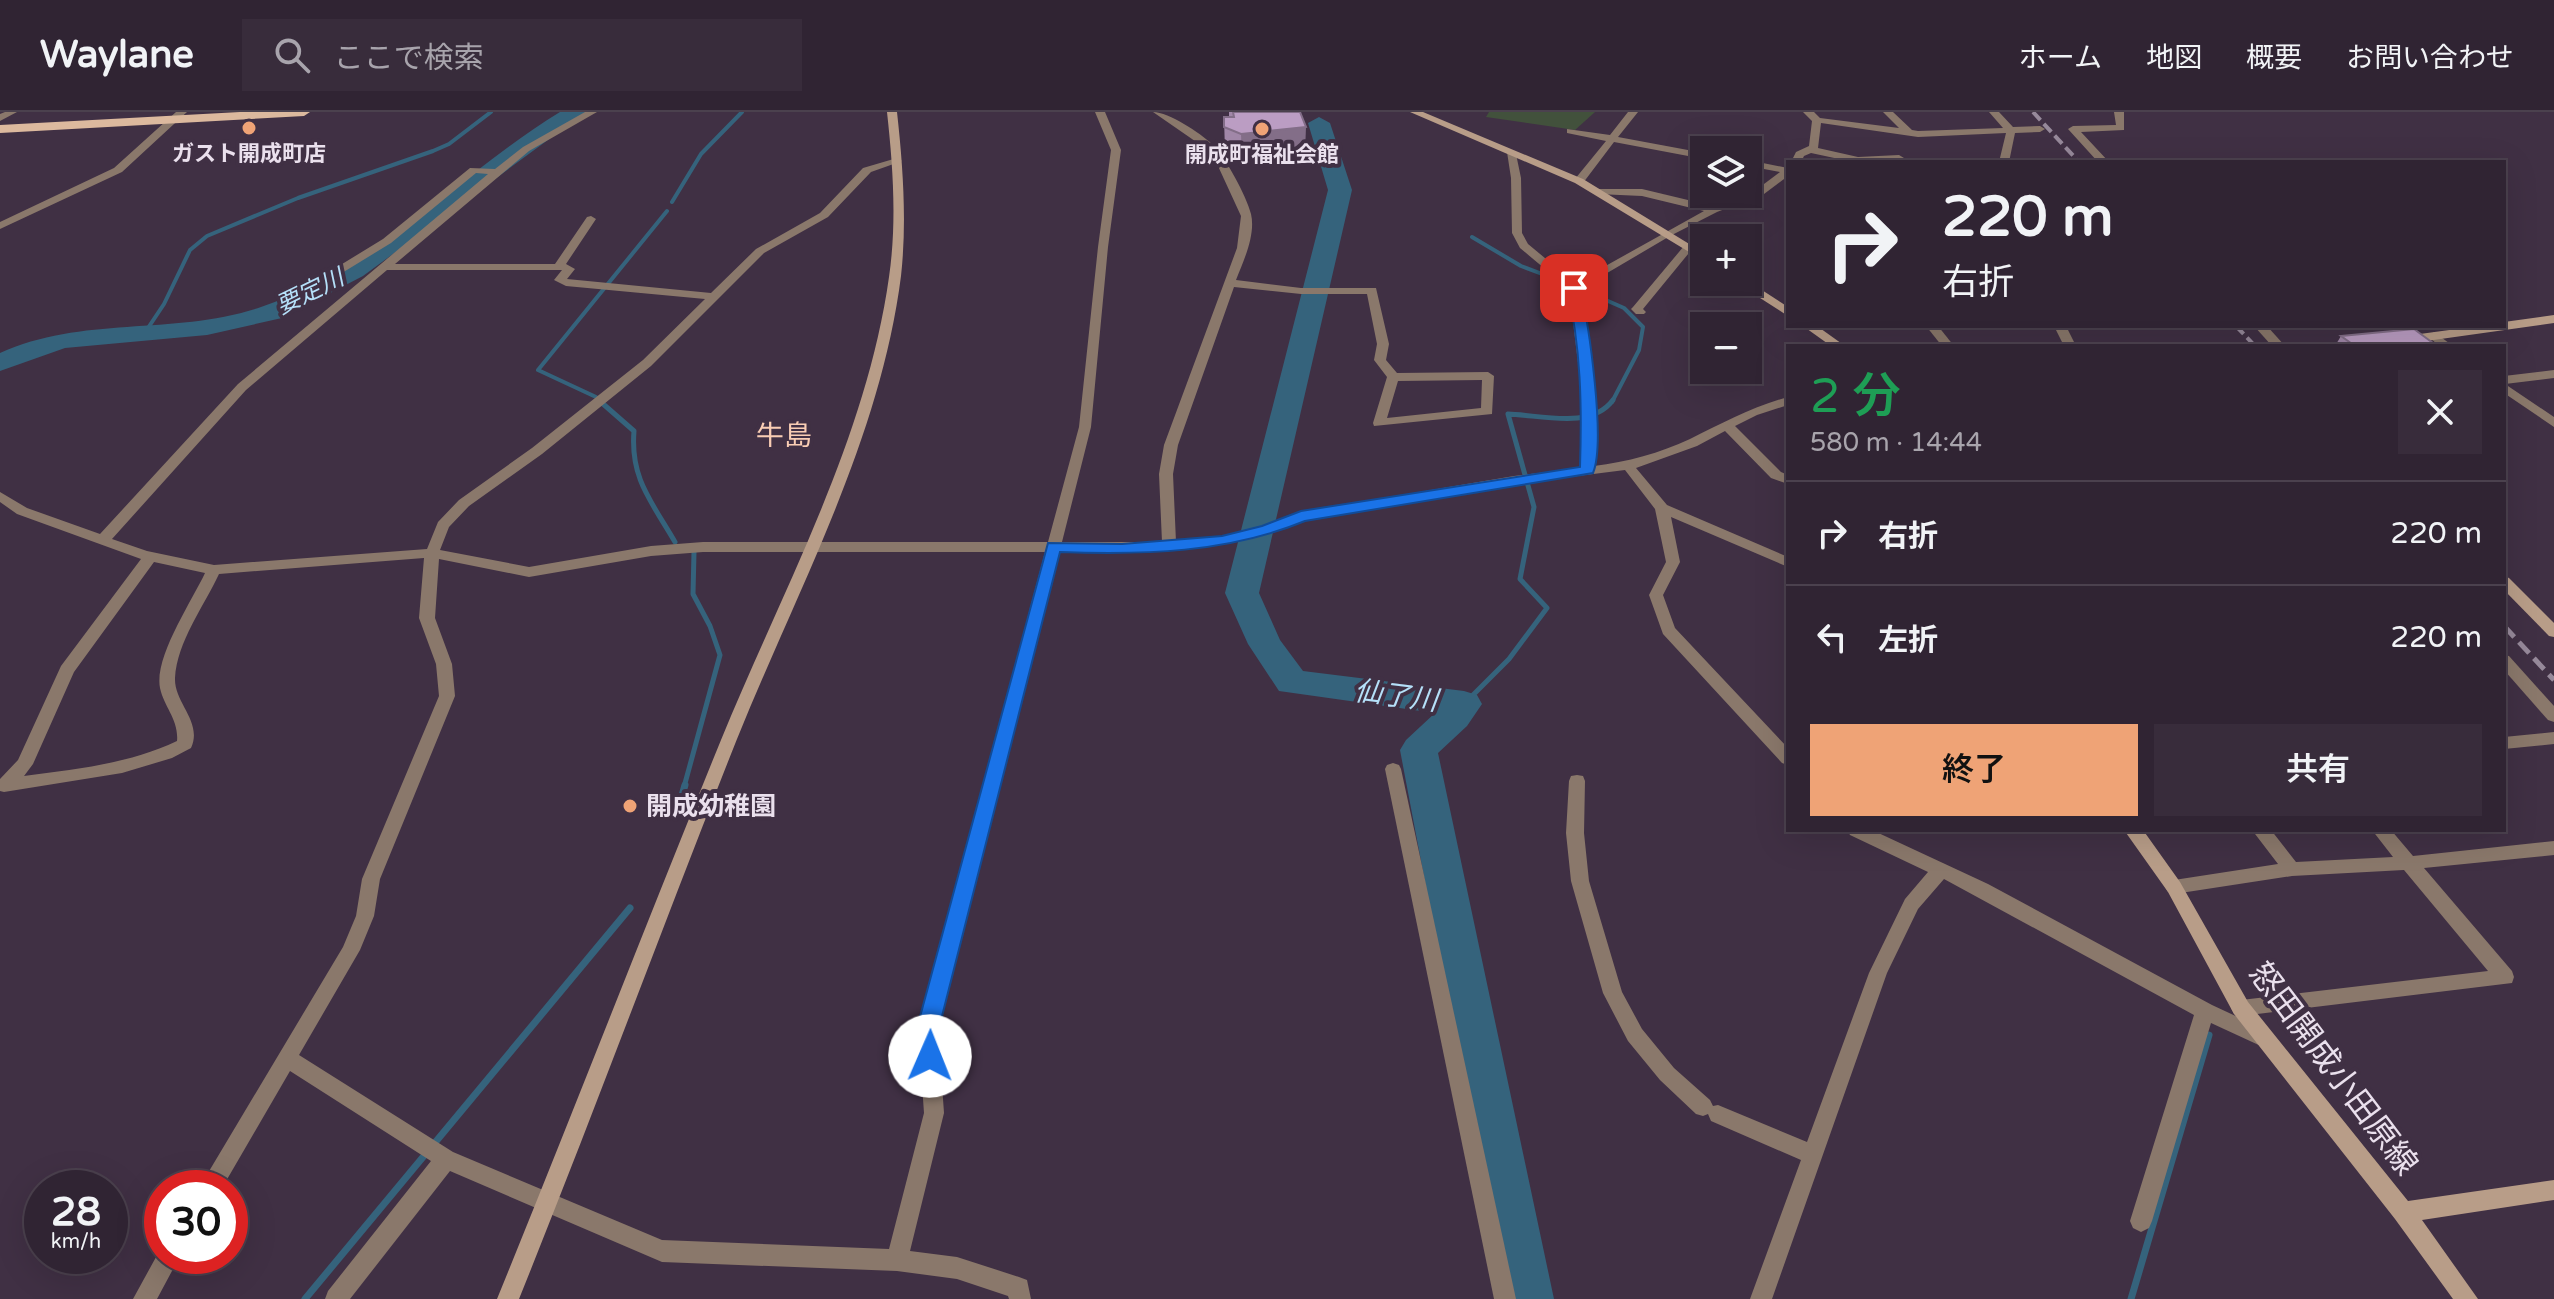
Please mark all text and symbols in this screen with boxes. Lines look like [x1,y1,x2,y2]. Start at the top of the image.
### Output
search box [242,19,802,91]
text: Waylane [40,32,194,78]
icon: search [270,33,314,77]
text: ここで検索 [334,40,484,77]
text: ホーム [2019,41,2102,75]
text: 地図 [2146,41,2202,75]
text: 概要 [2246,41,2302,75]
text: お問い合わせ [2346,41,2514,75]
marker: ガスト開成町店 [240,119,258,137]
marker: 開成町福祉会館 [1253,120,1271,138]
map controls [1690,136,1762,384]
button: layers [1690,136,1762,208]
place label: ガスト開成町店 [172,141,326,167]
place label: 開成町福祉会館 [1185,142,1339,168]
text: 220 m [1942,184,2113,251]
icon: right [1810,192,1914,296]
button: + [1690,224,1762,296]
pin [1540,254,1608,322]
text: 右折 [1942,261,2014,304]
water label: 要定川 [271,262,351,321]
icon: arrive [1552,266,1596,310]
button: − [1690,312,1762,384]
text: 2 分 [1810,368,1901,426]
button: close [2398,370,2482,454]
district label: 牛島 [756,419,812,453]
text: 580 m · 14:44 [1810,427,1982,458]
icon: right [1810,511,1854,555]
text: 220 m [2390,515,2482,552]
text: 右折 [1878,518,1938,555]
icon: left [1810,615,1854,659]
text: 220 m [2390,619,2482,656]
text: 左折 [1878,622,1938,659]
water label: 仙了川 [1352,674,1443,718]
button: 終了 [1810,724,2138,816]
button: 共有 [2154,724,2482,816]
place label: 開成幼稚園 [646,791,776,822]
marker: 開成幼稚園 [621,797,639,815]
street label: 怒田開成小田原線 [2241,955,2425,1183]
position arrow [888,1014,972,1098]
speed limit sign: 30 [144,1170,248,1274]
text: 28 [51,1188,101,1236]
text: km/h [51,1230,101,1254]

